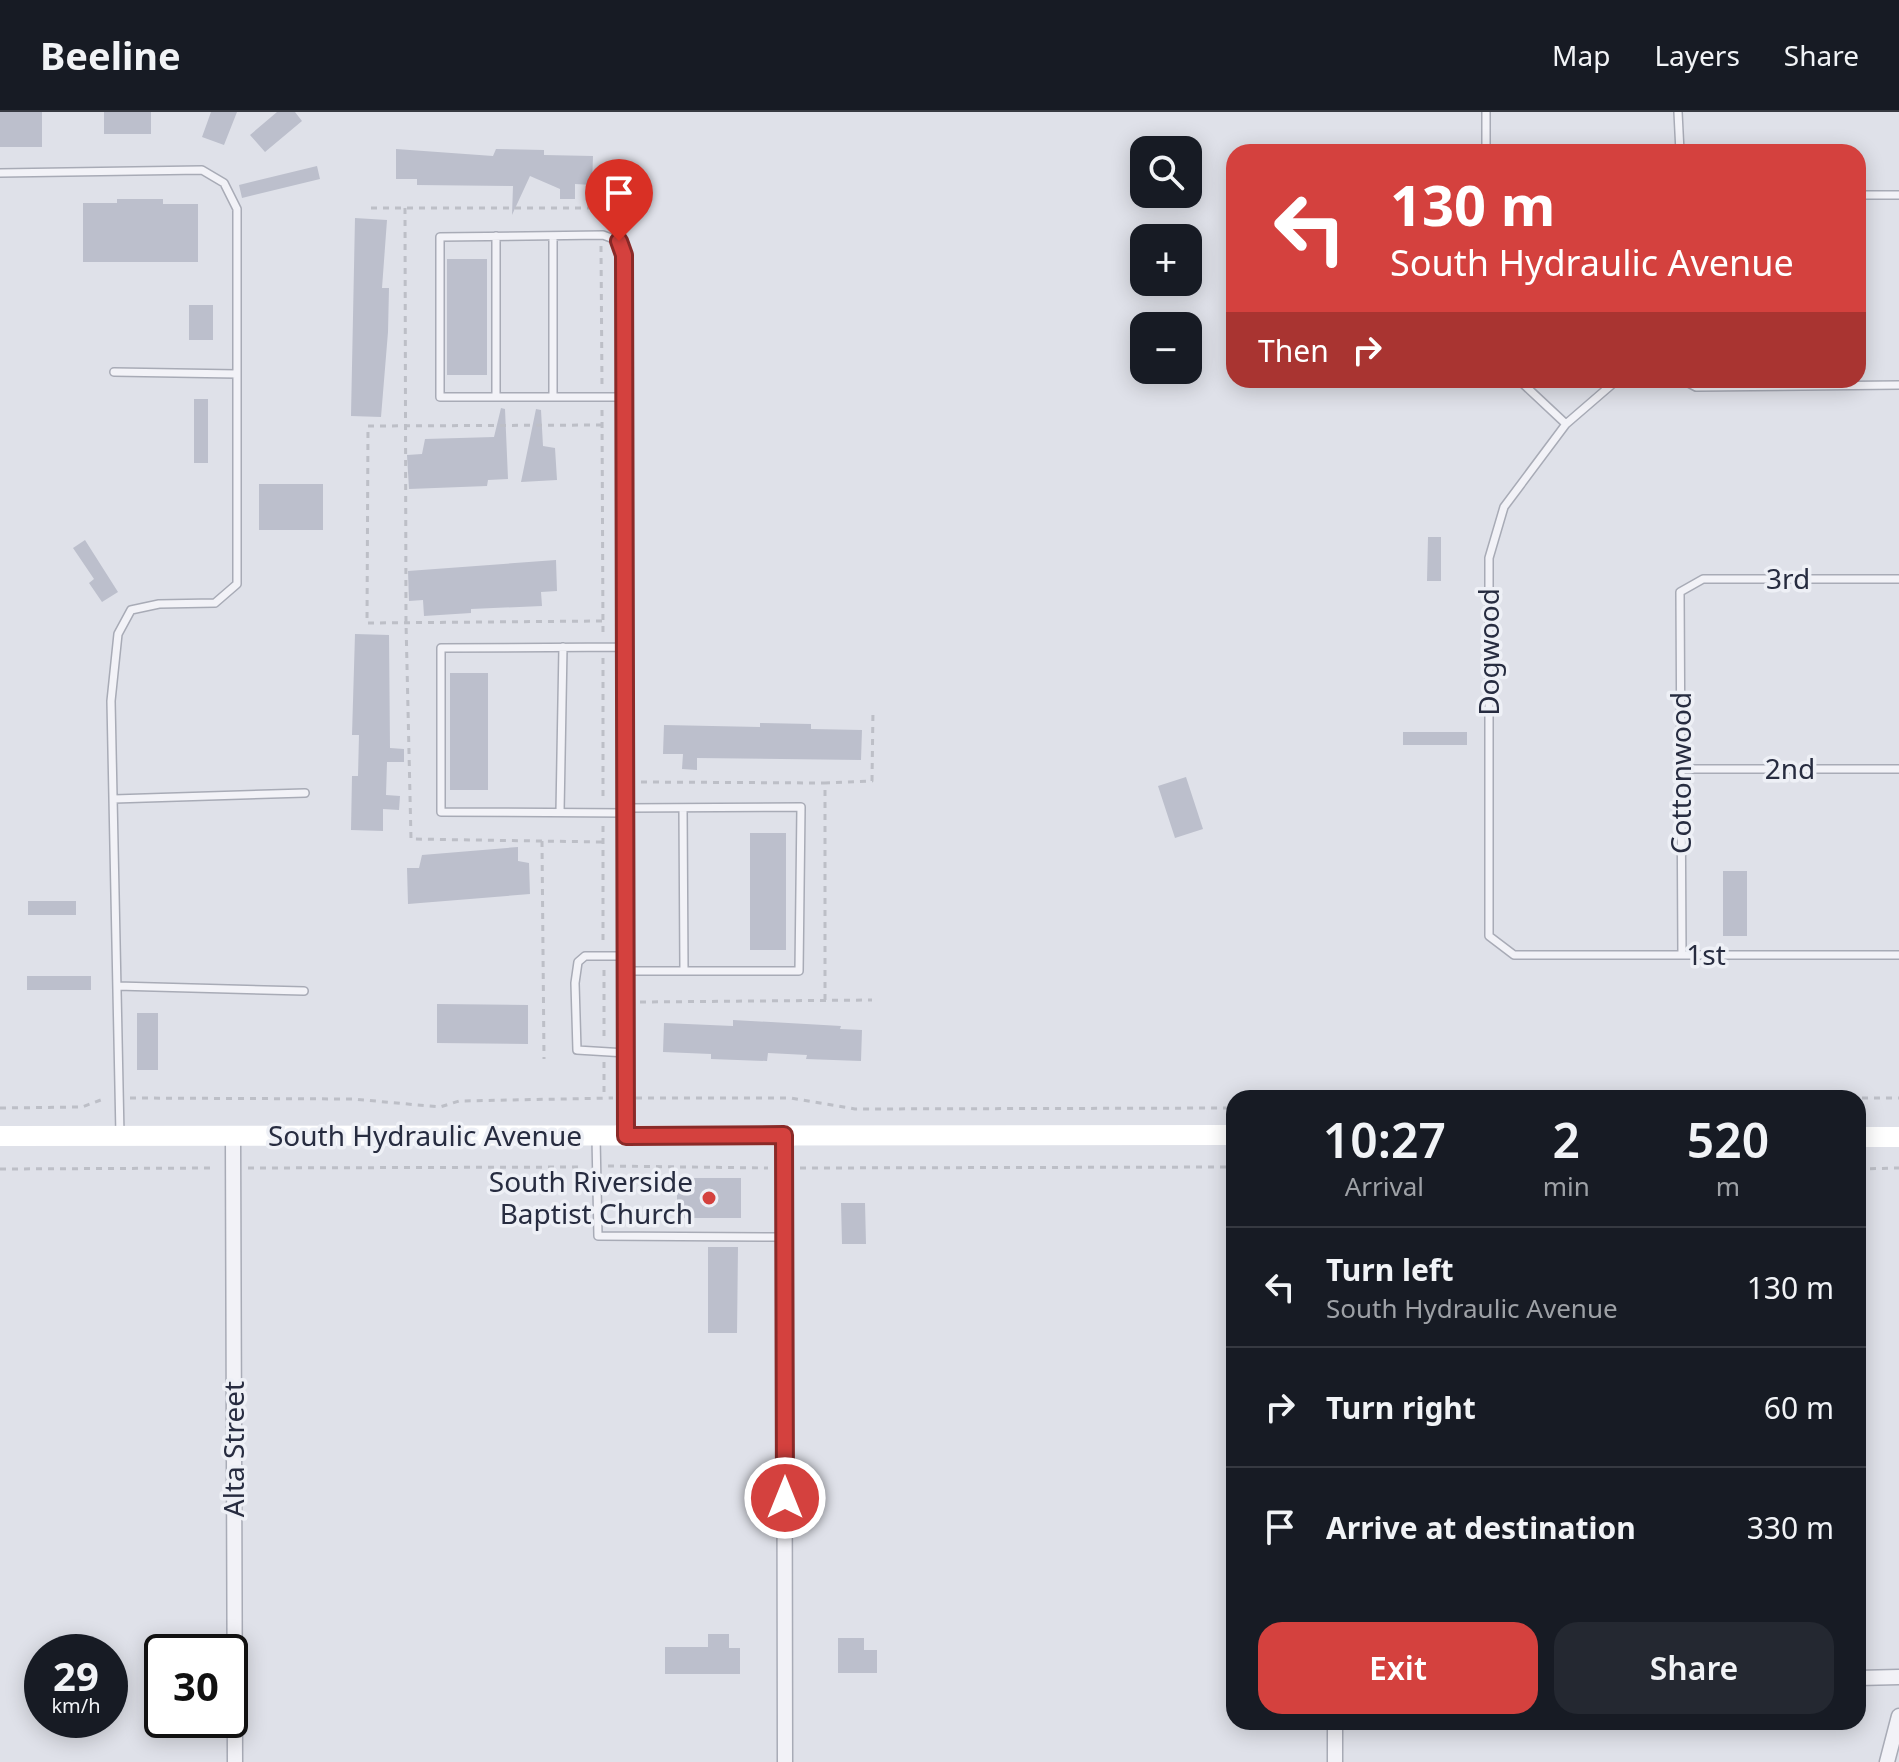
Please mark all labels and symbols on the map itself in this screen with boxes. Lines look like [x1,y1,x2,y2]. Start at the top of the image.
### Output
pin [585,159,653,241]
street label: 3rd [1766,559,1810,597]
street label: Dogwood [1469,588,1507,716]
street label: Cottonwood [1661,692,1699,854]
street label: 2nd [1765,749,1815,787]
street label: 1st [1686,935,1726,973]
street label: South Hydraulic Avenue [268,1116,582,1154]
place label: South Riverside Baptist Church [489,1162,693,1232]
marker: South Riverside Baptist Church [700,1189,718,1207]
street label: Alta Street [214,1381,252,1517]
position arrow [743,1456,827,1540]
speed limit sign: 30 [144,1634,248,1738]

